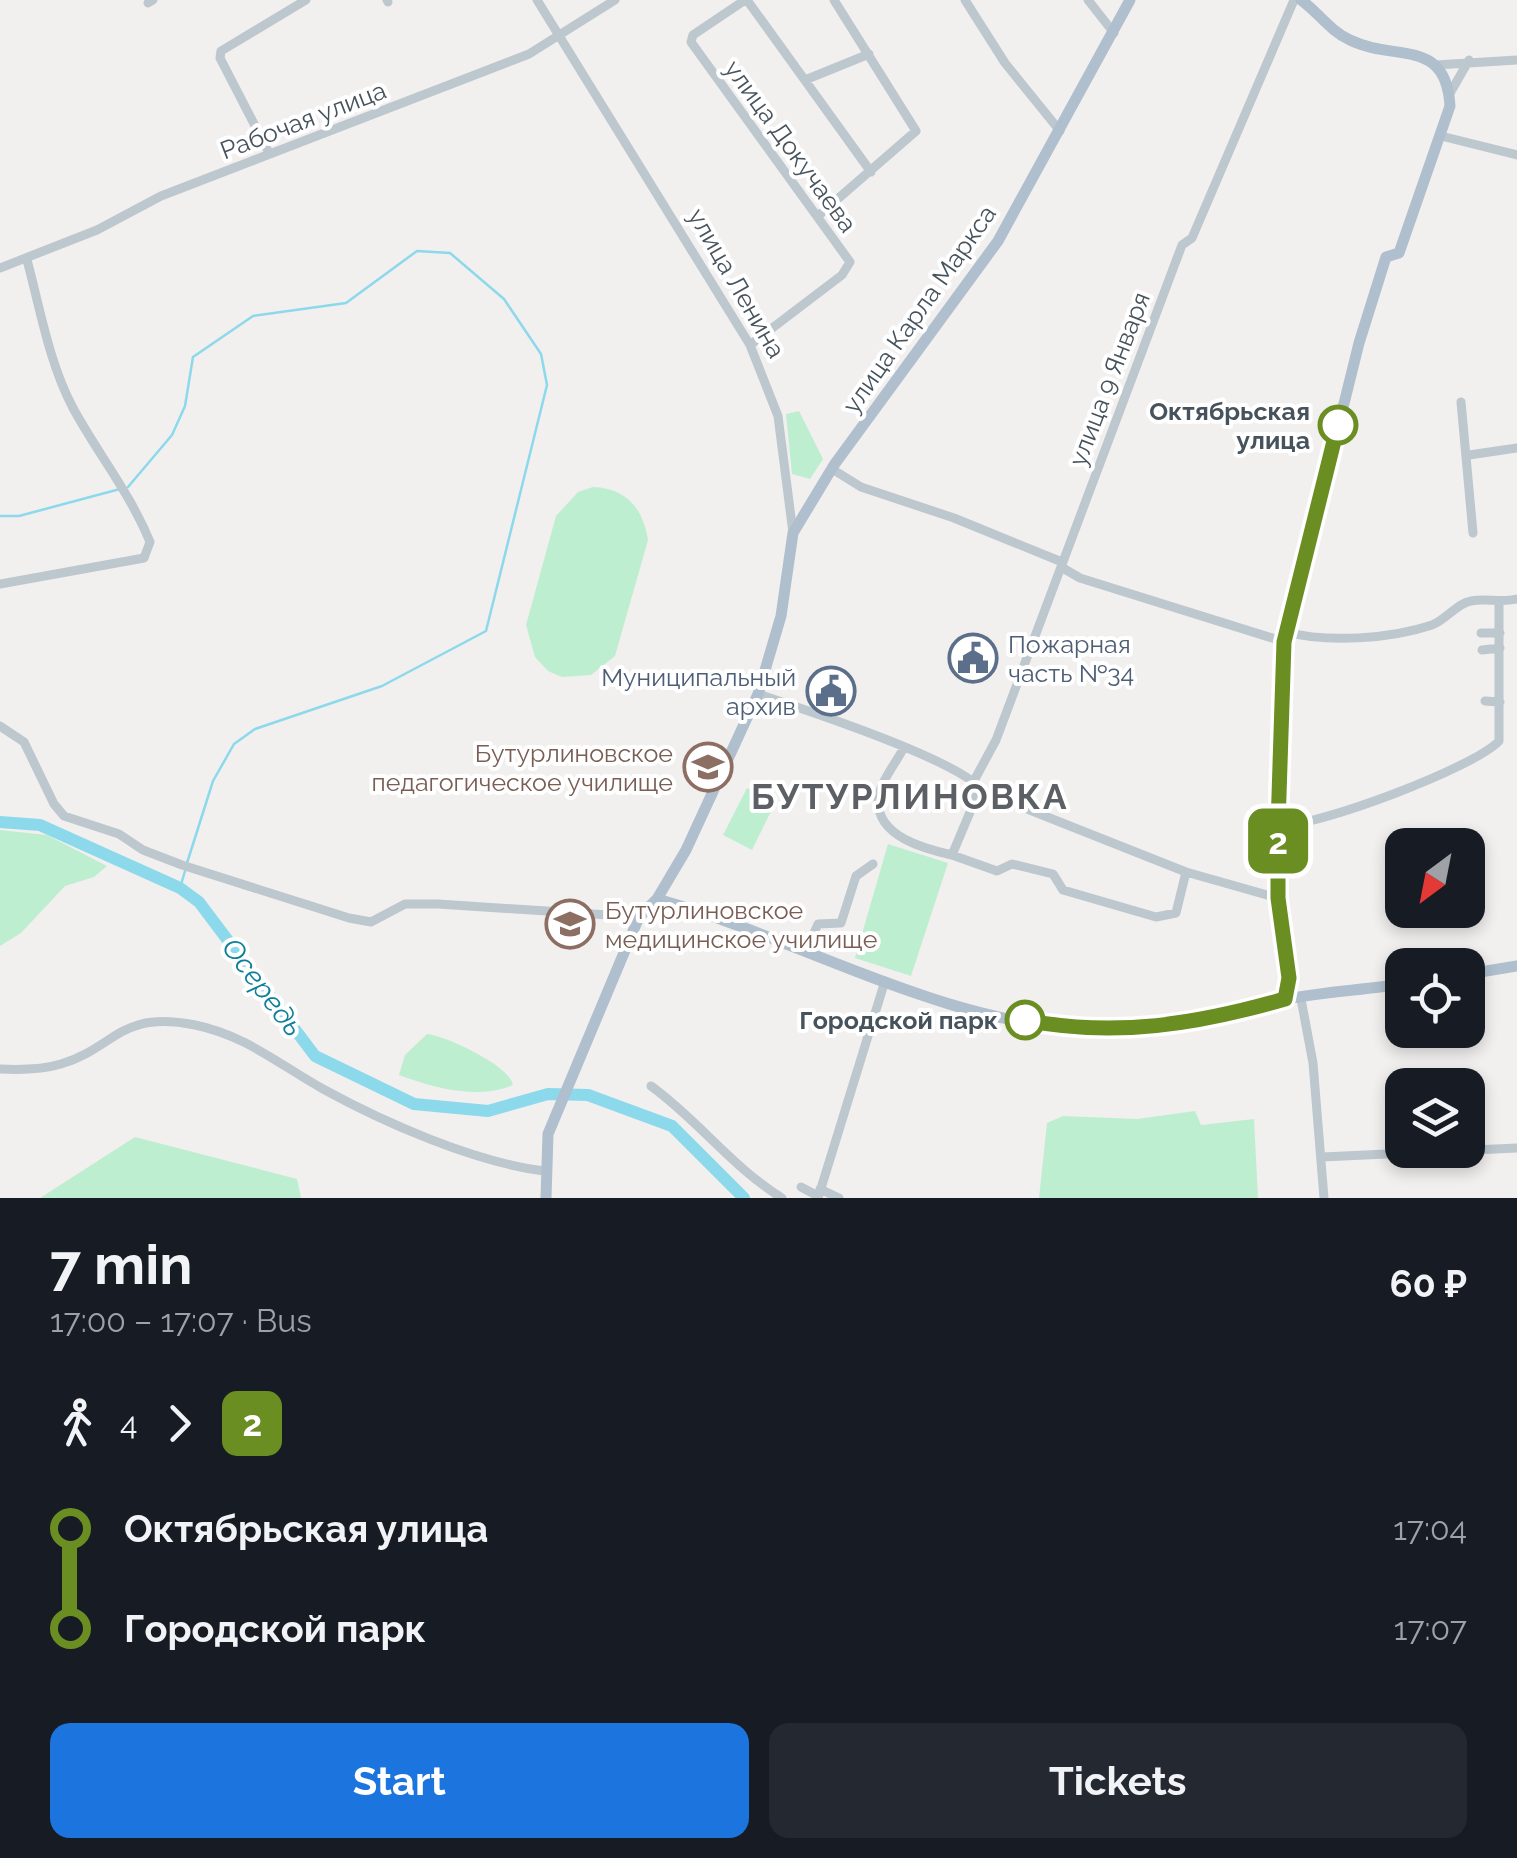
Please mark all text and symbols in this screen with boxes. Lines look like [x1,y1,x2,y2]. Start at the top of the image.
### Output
street label: улица Докучаева [718,54,864,238]
street label: Рабочая улица [216,75,390,165]
street label: улица Карла Маркса [836,199,1002,419]
street label: улица Ленина [682,203,792,363]
street label: улица 9 Января [1062,288,1156,470]
place label: Октябрьская улица [1149,396,1310,455]
marker: Октябрьская улица [1319,406,1357,444]
place label: Пожарная часть №34 [1008,629,1134,688]
public building icon: Пожарная часть №34 [947,632,999,684]
place label: Муниципальный архив [601,662,796,721]
public building icon: Муниципальный архив [805,665,857,717]
place label: Бутурлиновское педагогическое училище [372,738,673,797]
school or university icon: Бутурлиновское педагогическое училище [682,741,734,793]
district label: БУТУРЛИНОВКА [751,776,1069,817]
line badge: 2 [1246,808,1310,874]
text: 2 [1268,821,1288,862]
north arrow [1385,828,1485,928]
map controls [1385,828,1485,1168]
place label: Бутурлиновское медицинское училище [605,895,877,954]
school or university icon: Бутурлиновское медицинское училище [544,898,596,950]
water label: Осередь [215,932,310,1043]
button: locate [1385,948,1485,1048]
marker: Городской парк [1006,1001,1044,1039]
place label: Городской парк [799,1005,998,1035]
button: layers [1385,1068,1485,1168]
text: 7 min [50,1232,193,1297]
text: 60 ₽ [1389,1261,1467,1306]
text: 17:00 – 17:07 · Bus [50,1302,312,1339]
icon: walk [50,1396,105,1451]
icon: forward [152,1396,207,1451]
text: 2 [242,1403,262,1444]
text: 4 [120,1405,137,1442]
text: Октябрьская улица [124,1506,488,1551]
text: 17:04 [1393,1510,1467,1547]
text: Городской парк [124,1606,426,1651]
text: 17:07 [1394,1610,1467,1647]
button: Start [50,1723,749,1838]
button: Tickets [769,1723,1467,1838]

